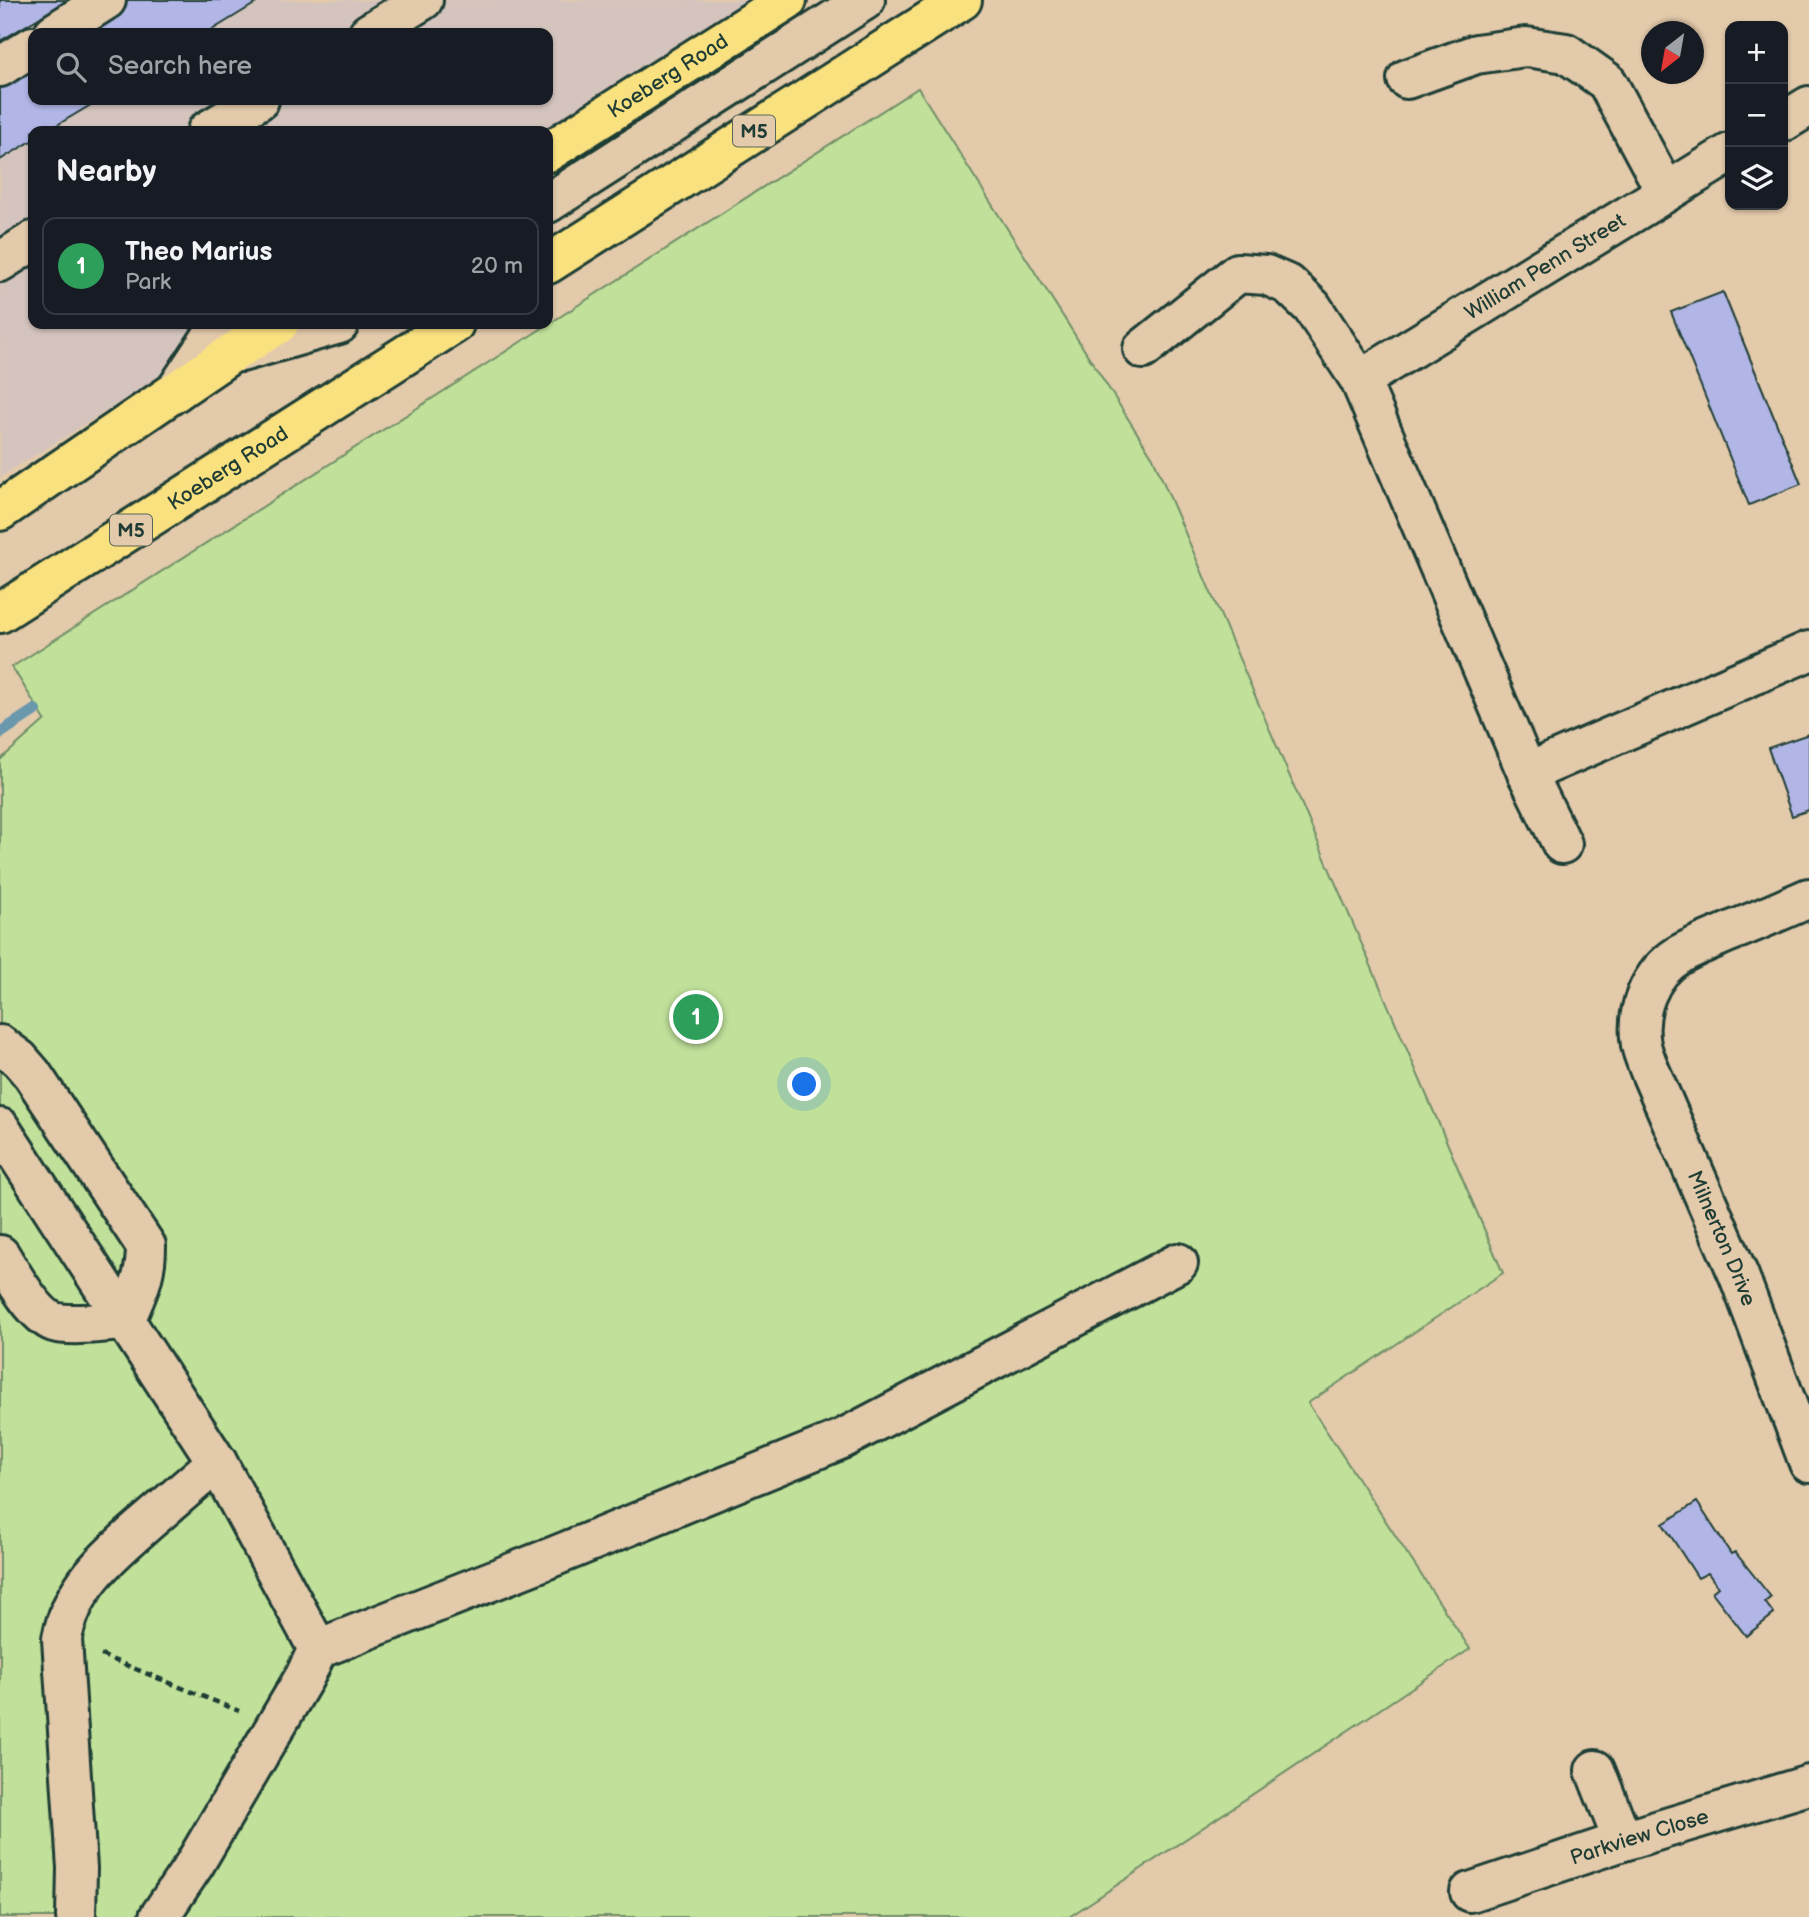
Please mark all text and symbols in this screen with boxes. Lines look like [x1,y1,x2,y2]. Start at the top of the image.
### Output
north arrow [1641,21,1704,84]
map controls [1725,21,1788,210]
button: + [1725,21,1788,84]
search box [28,28,553,105]
street label: Koeberg Road [603,29,733,124]
icon: search [52,48,90,86]
text: Search here [108,51,252,82]
button: − [1725,84,1788,147]
road number: M5 [733,116,775,146]
button: layers [1725,147,1788,210]
text: Nearby [56,154,156,190]
street label: William Penn Street [1460,208,1631,326]
text: Theo Marius [125,237,272,268]
text: 1 [76,252,86,280]
text: 20 m [471,252,523,280]
text: Park [125,268,171,296]
street label: Koeberg Road [163,421,293,516]
road number: M5 [110,514,152,545]
pin: 1 [673,991,719,1043]
your location [787,1067,821,1101]
street label: Milnerton Drive [1682,1167,1761,1309]
street label: Parkview Close [1567,1804,1712,1871]

